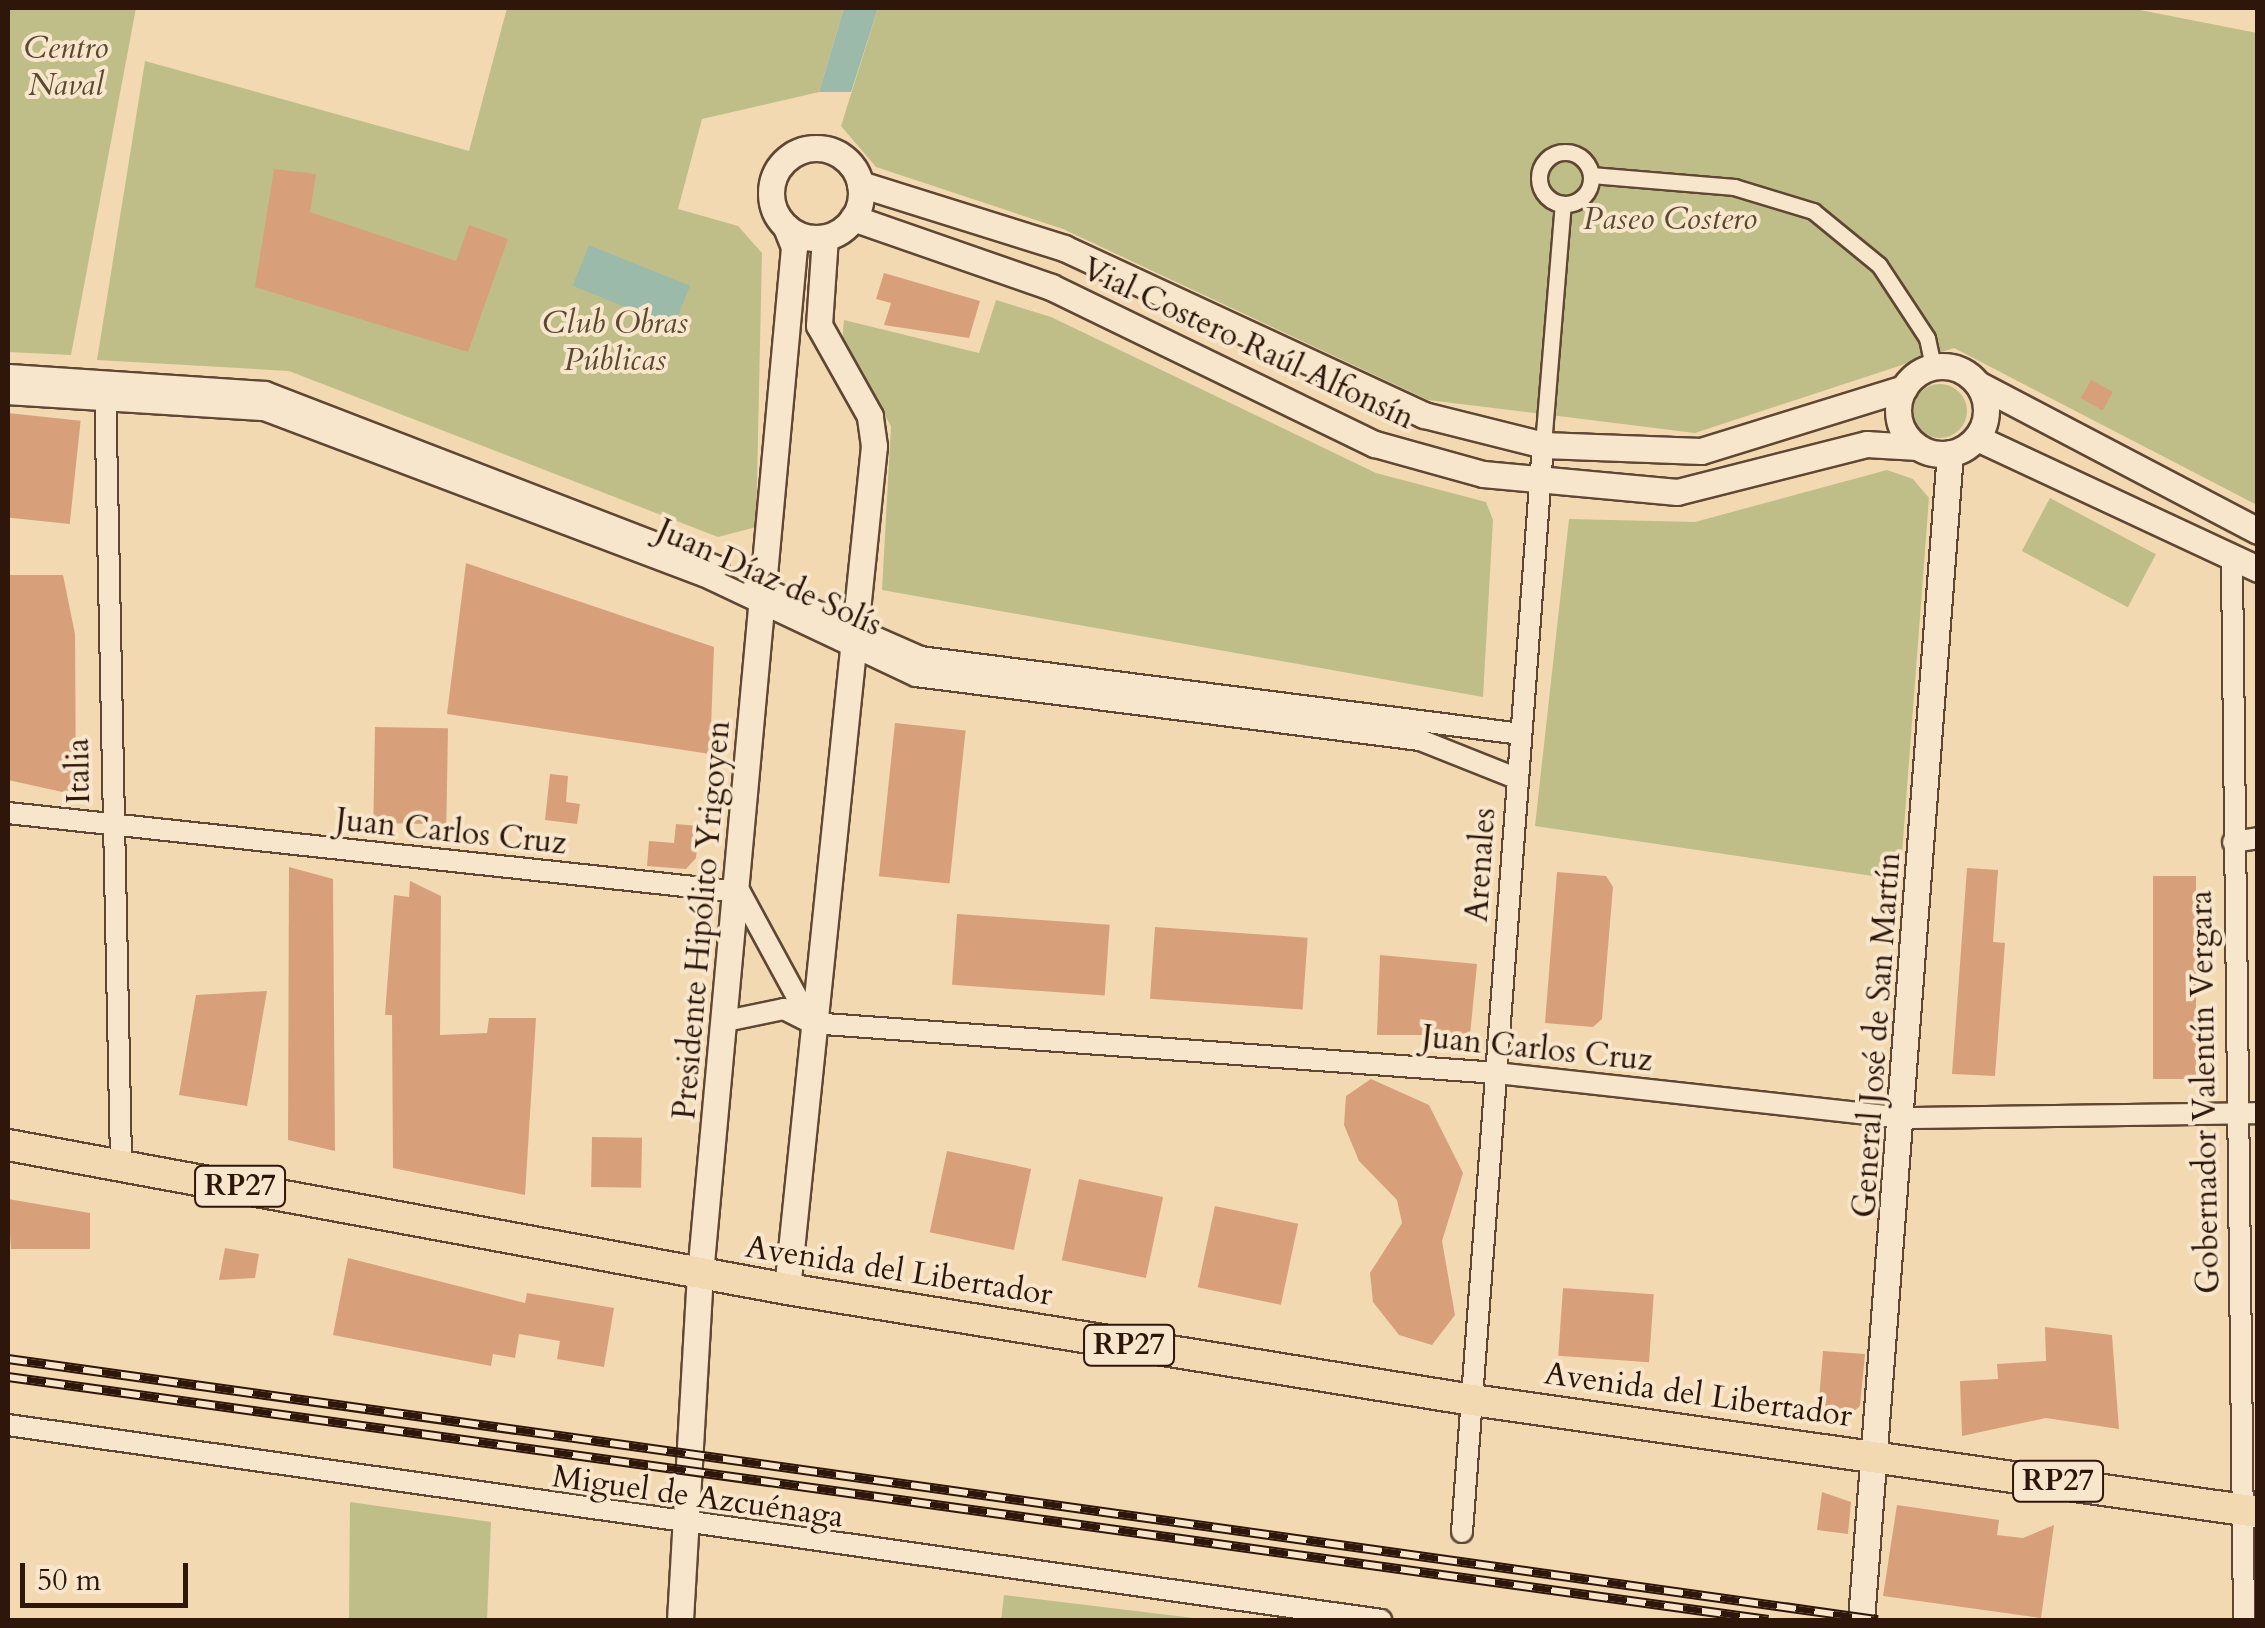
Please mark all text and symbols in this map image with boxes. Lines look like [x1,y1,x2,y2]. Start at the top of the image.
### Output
park label: Centro Naval [24,30,108,105]
park label: Paseo Costero [1583,200,1757,238]
street label: Vial Costero Raúl Alfonsín [1076,250,1420,438]
park label: Club Obras Públicas [542,305,688,380]
street label: Juan Díaz de Solís [651,511,887,645]
street label: Presidente Hipólito Yrigoyen [665,719,739,1121]
street label: Italia [59,738,99,804]
street label: Juan Carlos Cruz [334,801,568,863]
street label: Arenales [1458,807,1504,923]
street label: General José de San Martín [1845,851,1909,1219]
street label: Gobernador Valentín Vergara [2182,890,2228,1294]
street label: Juan Carlos Cruz [1420,1018,1654,1080]
road number: RP27 [192,1161,288,1211]
street label: Avenida del Libertador [743,1228,1055,1314]
road number: RP27 [1082,1320,1176,1370]
street label: Avenida del Libertador [1542,1354,1854,1436]
road number: RP27 [2010,1456,2106,1506]
street label: Miguel de Azcuénaga [550,1458,846,1536]
scale bar [25,1543,192,1605]
text: 50 m [37,1560,101,1601]

